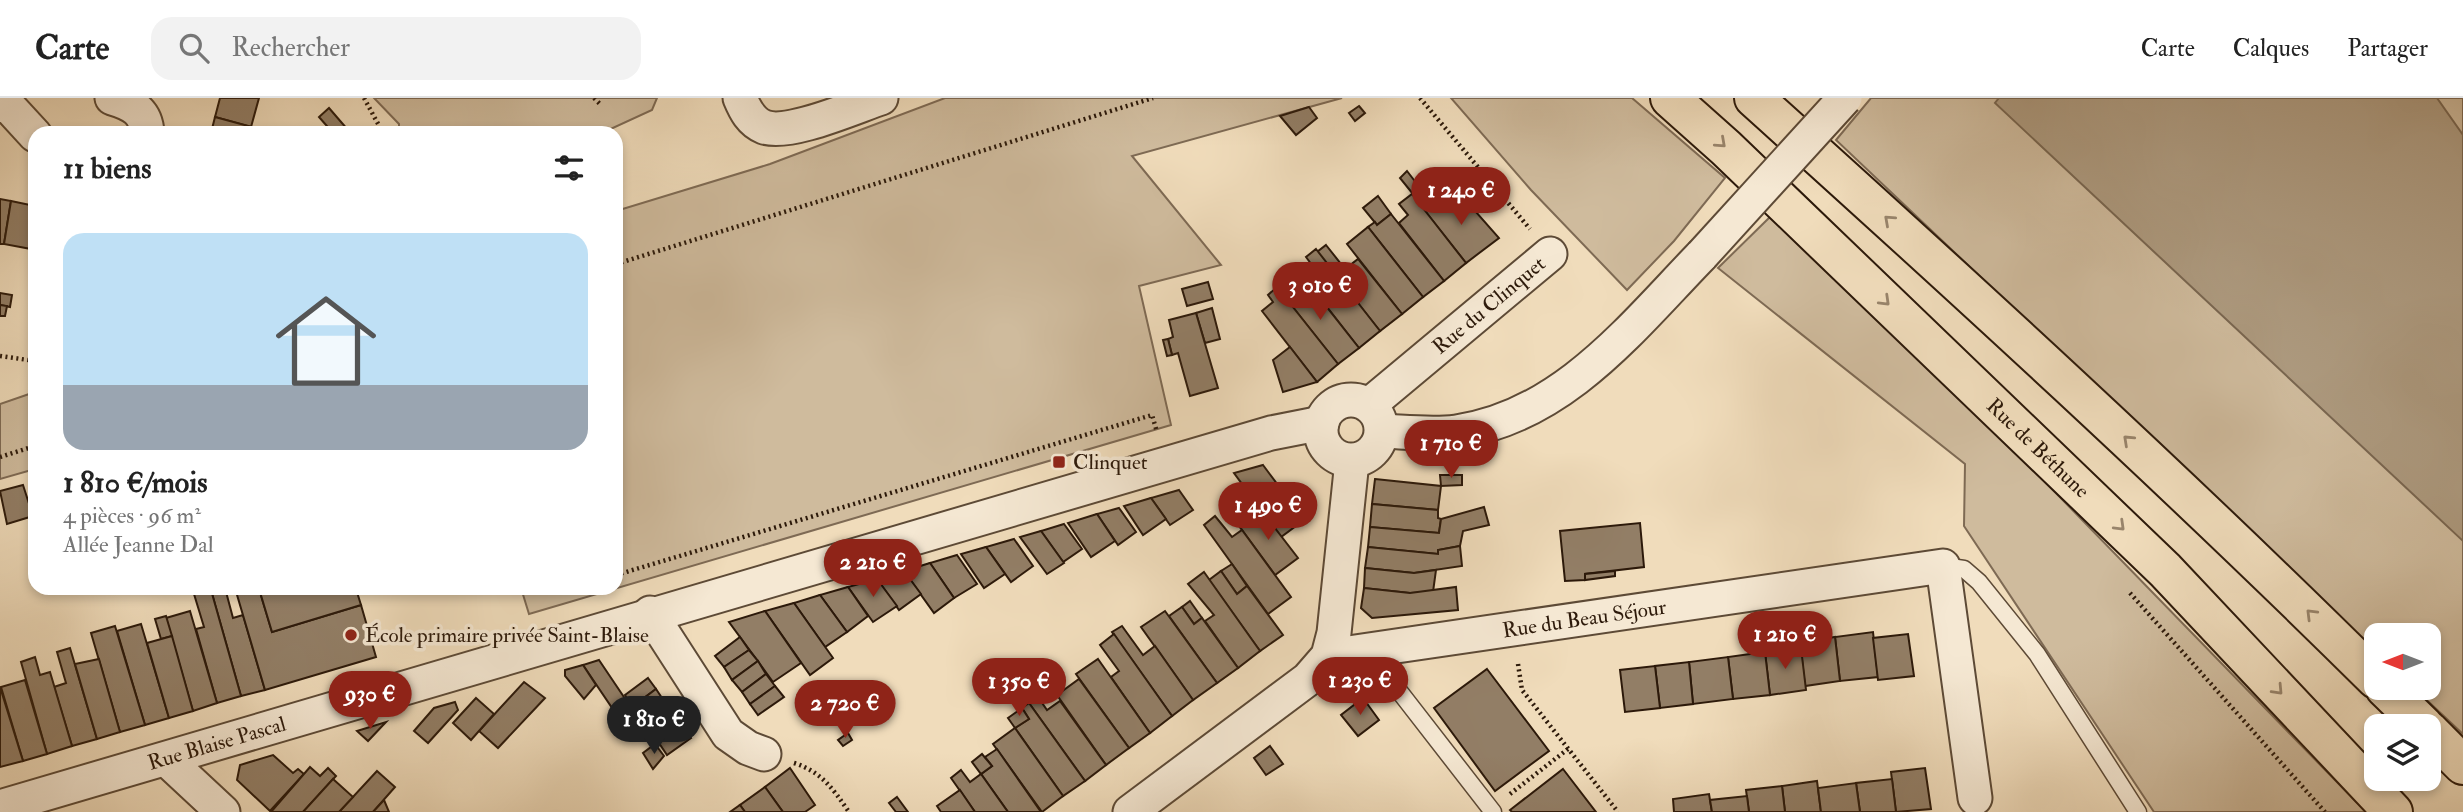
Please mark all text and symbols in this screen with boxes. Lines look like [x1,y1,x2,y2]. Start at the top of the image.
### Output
search box [151,17,641,80]
text: Carte [35,28,109,69]
icon: search [175,29,213,67]
text: Rechercher [231,32,350,64]
text: Carte [2141,33,2195,64]
text: Calques [2233,33,2309,64]
text: Partager [2347,33,2428,64]
one-way arrow [1713,135,1726,147]
icon: filters [550,149,588,187]
text: 11 biens [63,150,152,187]
pin: 1 240 € [1396,167,1526,227]
text: 1 240 € [1427,175,1495,204]
one-way arrow [1884,215,1897,228]
street label: Rue du Clinquet [1427,250,1551,360]
pin: 3 010 € [1255,262,1385,322]
text: 3 010 € [1288,270,1352,299]
icon: home [263,278,389,404]
one-way arrow [1877,292,1890,305]
street label: Rue de Béthune [1981,392,2096,504]
pin: 1 710 € [1386,420,1516,480]
text: 1 710 € [1420,428,1482,457]
one-way arrow [2123,436,2136,449]
place label: Clinquet [1073,449,1148,476]
marker: Clinquet [1051,454,1067,470]
text: 1 810 €/mois [63,464,207,501]
pin: 1 490 € [1203,482,1333,542]
text: 1 490 € [1234,490,1302,519]
text: 4 pièces · 96 m² [63,501,201,530]
one-way arrow [2112,517,2125,530]
text: Allée Jeanne Dal [63,530,214,559]
pin: 2 210 € [808,540,938,599]
text: 2 210 € [840,547,906,576]
street label: Rue du Beau Séjour [1501,593,1668,644]
one-way arrow [2306,609,2319,622]
pin: 1 210 € [1720,612,1850,671]
text: 1 210 € [1754,619,1816,648]
place label: École primaire privée Saint-Blaise [365,622,649,649]
north arrow [2364,623,2441,700]
map controls [2364,623,2441,791]
marker: École primaire privée Saint-Blaise [343,627,359,643]
pin: 1 350 € [954,658,1084,718]
pin: 1 230 € [1295,658,1425,717]
text: 1 230 € [1328,665,1392,694]
text: 1 350 € [988,666,1050,695]
pin: 930 € [321,672,419,731]
text: 930 € [345,679,395,708]
pin: 2 720 € [780,680,910,740]
one-way arrow [2269,681,2282,694]
text: 2 720 € [811,688,879,717]
pin: 1 810 € [589,696,719,756]
text: 1 810 € [623,704,685,733]
street label: Rue Blaise Pascal [145,710,290,776]
button: layers [2364,714,2441,791]

